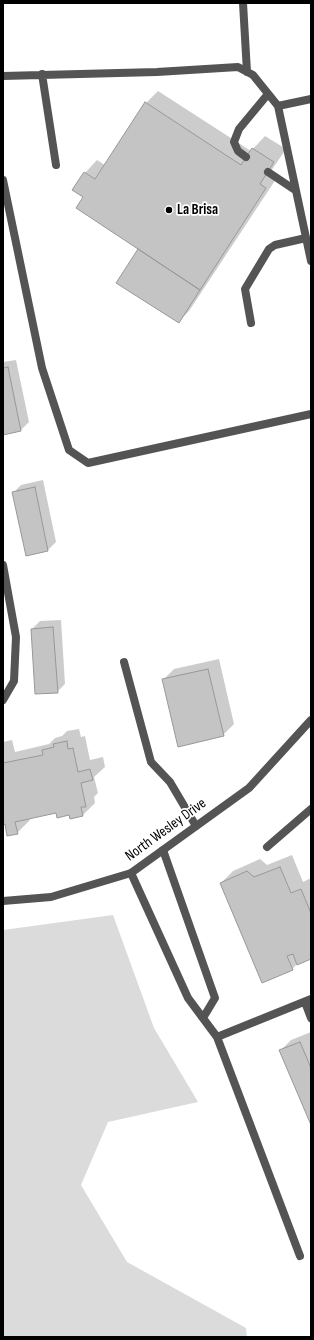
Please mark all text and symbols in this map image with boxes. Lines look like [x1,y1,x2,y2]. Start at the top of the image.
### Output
place label: La Brisa [177,201,218,219]
marker: La Brisa [164,205,174,215]
street label: North Wesley Drive [122,795,210,865]

